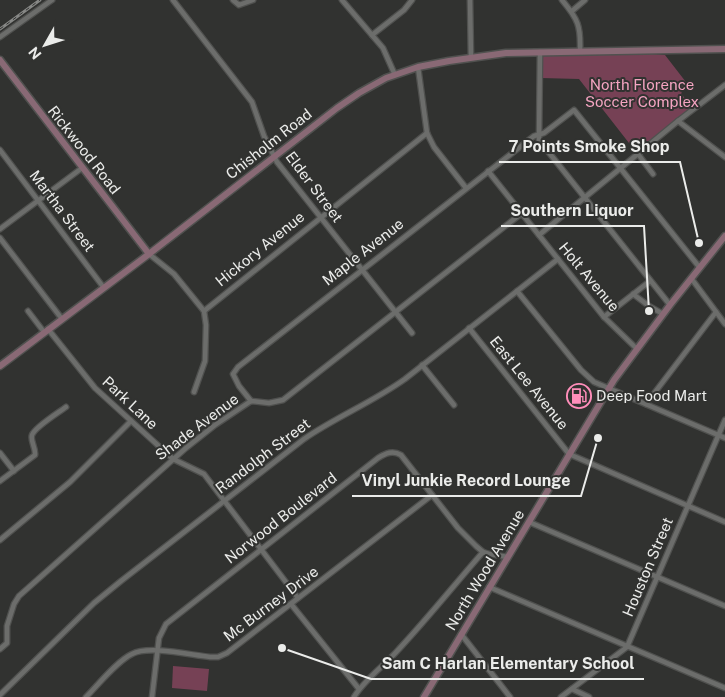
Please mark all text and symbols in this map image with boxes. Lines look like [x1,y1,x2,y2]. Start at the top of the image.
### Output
north arrow [20,20,70,70]
text: N [25,44,45,62]
park label: North Florence Soccer Complex [585,76,699,110]
street label: Rickwood Road [45,102,124,197]
street label: Chisholm Road [222,105,315,182]
callout: 7 Points Smoke Shop [499,131,680,162]
text: 7 Points Smoke Shop [509,137,670,156]
street label: Elder Street [282,148,347,226]
street label: Martha Street [26,167,99,255]
callout: Southern Liquor [501,195,644,226]
text: Southern Liquor [510,201,634,220]
street label: Hickory Avenue [212,208,307,290]
street label: Maple Avenue [319,215,407,289]
street label: Holt Avenue [556,239,623,315]
street label: East Lee Avenue [487,333,572,433]
street label: Park Lane [99,373,162,433]
fuel station icon: Deep Food Mart [566,383,592,409]
place label: Deep Food Mart [596,387,707,404]
street label: Shade Avenue [152,390,242,463]
street label: Randolph Street [212,414,313,497]
callout: Vinyl Junkie Record Lounge [352,465,581,496]
street label: Norwood Boulevard [221,469,340,567]
text: Vinyl Junkie Record Lounge [362,471,570,490]
street label: North Wood Avenue [442,506,527,633]
street label: Houston Street [619,514,676,619]
street label: Mc Burney Drive [220,562,321,645]
callout: Sam C Harlan Elementary School [371,648,644,679]
text: Sam C Harlan Elementary School [382,654,635,673]

